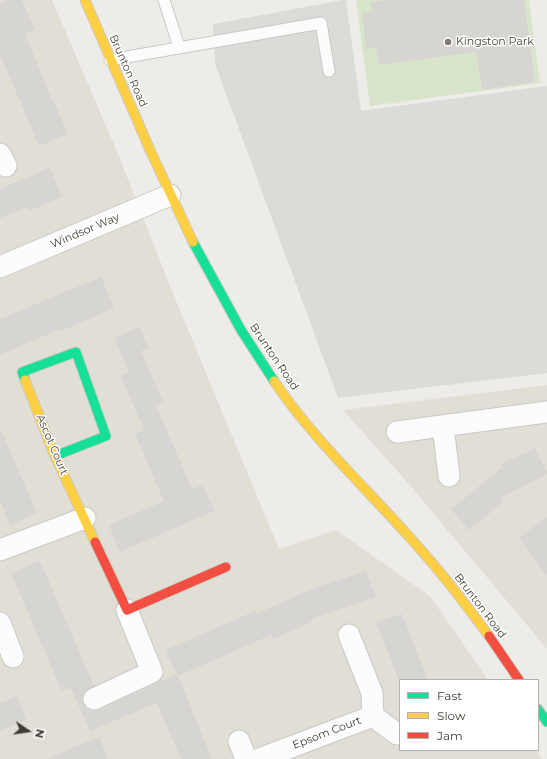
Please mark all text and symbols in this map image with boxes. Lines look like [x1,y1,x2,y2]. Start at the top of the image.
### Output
street label: Brunton Road [106,33,150,109]
place label: Kingston Park [456,35,534,49]
marker: Kingston Park [443,37,453,47]
street label: Windsor Way [49,211,121,251]
street label: Brunton Road [247,321,301,393]
street label: Ascot Court [33,413,71,477]
street label: Brunton Road [451,571,509,641]
legend [399,679,539,751]
text: Fast [437,688,462,703]
text: Slow [437,708,466,723]
north arrow [8,711,48,751]
street label: Epsom Court [291,714,363,752]
text: N [32,728,48,740]
text: Jam [437,728,463,743]

